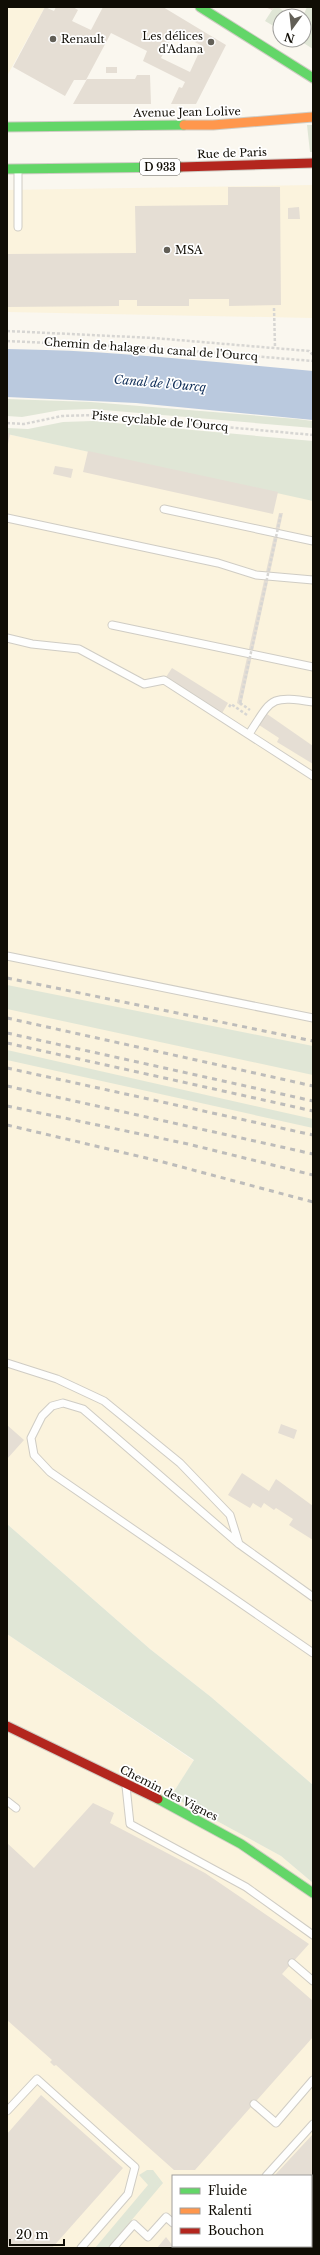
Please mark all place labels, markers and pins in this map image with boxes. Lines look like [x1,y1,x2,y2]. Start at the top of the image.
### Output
place label: Les délices d'Adana [142,29,204,56]
place label: Renault [61,32,106,46]
marker: Renault [48,34,58,44]
marker: Les délices d'Adana [206,37,216,47]
place label: MSA [175,243,203,257]
marker: MSA [162,245,172,255]

